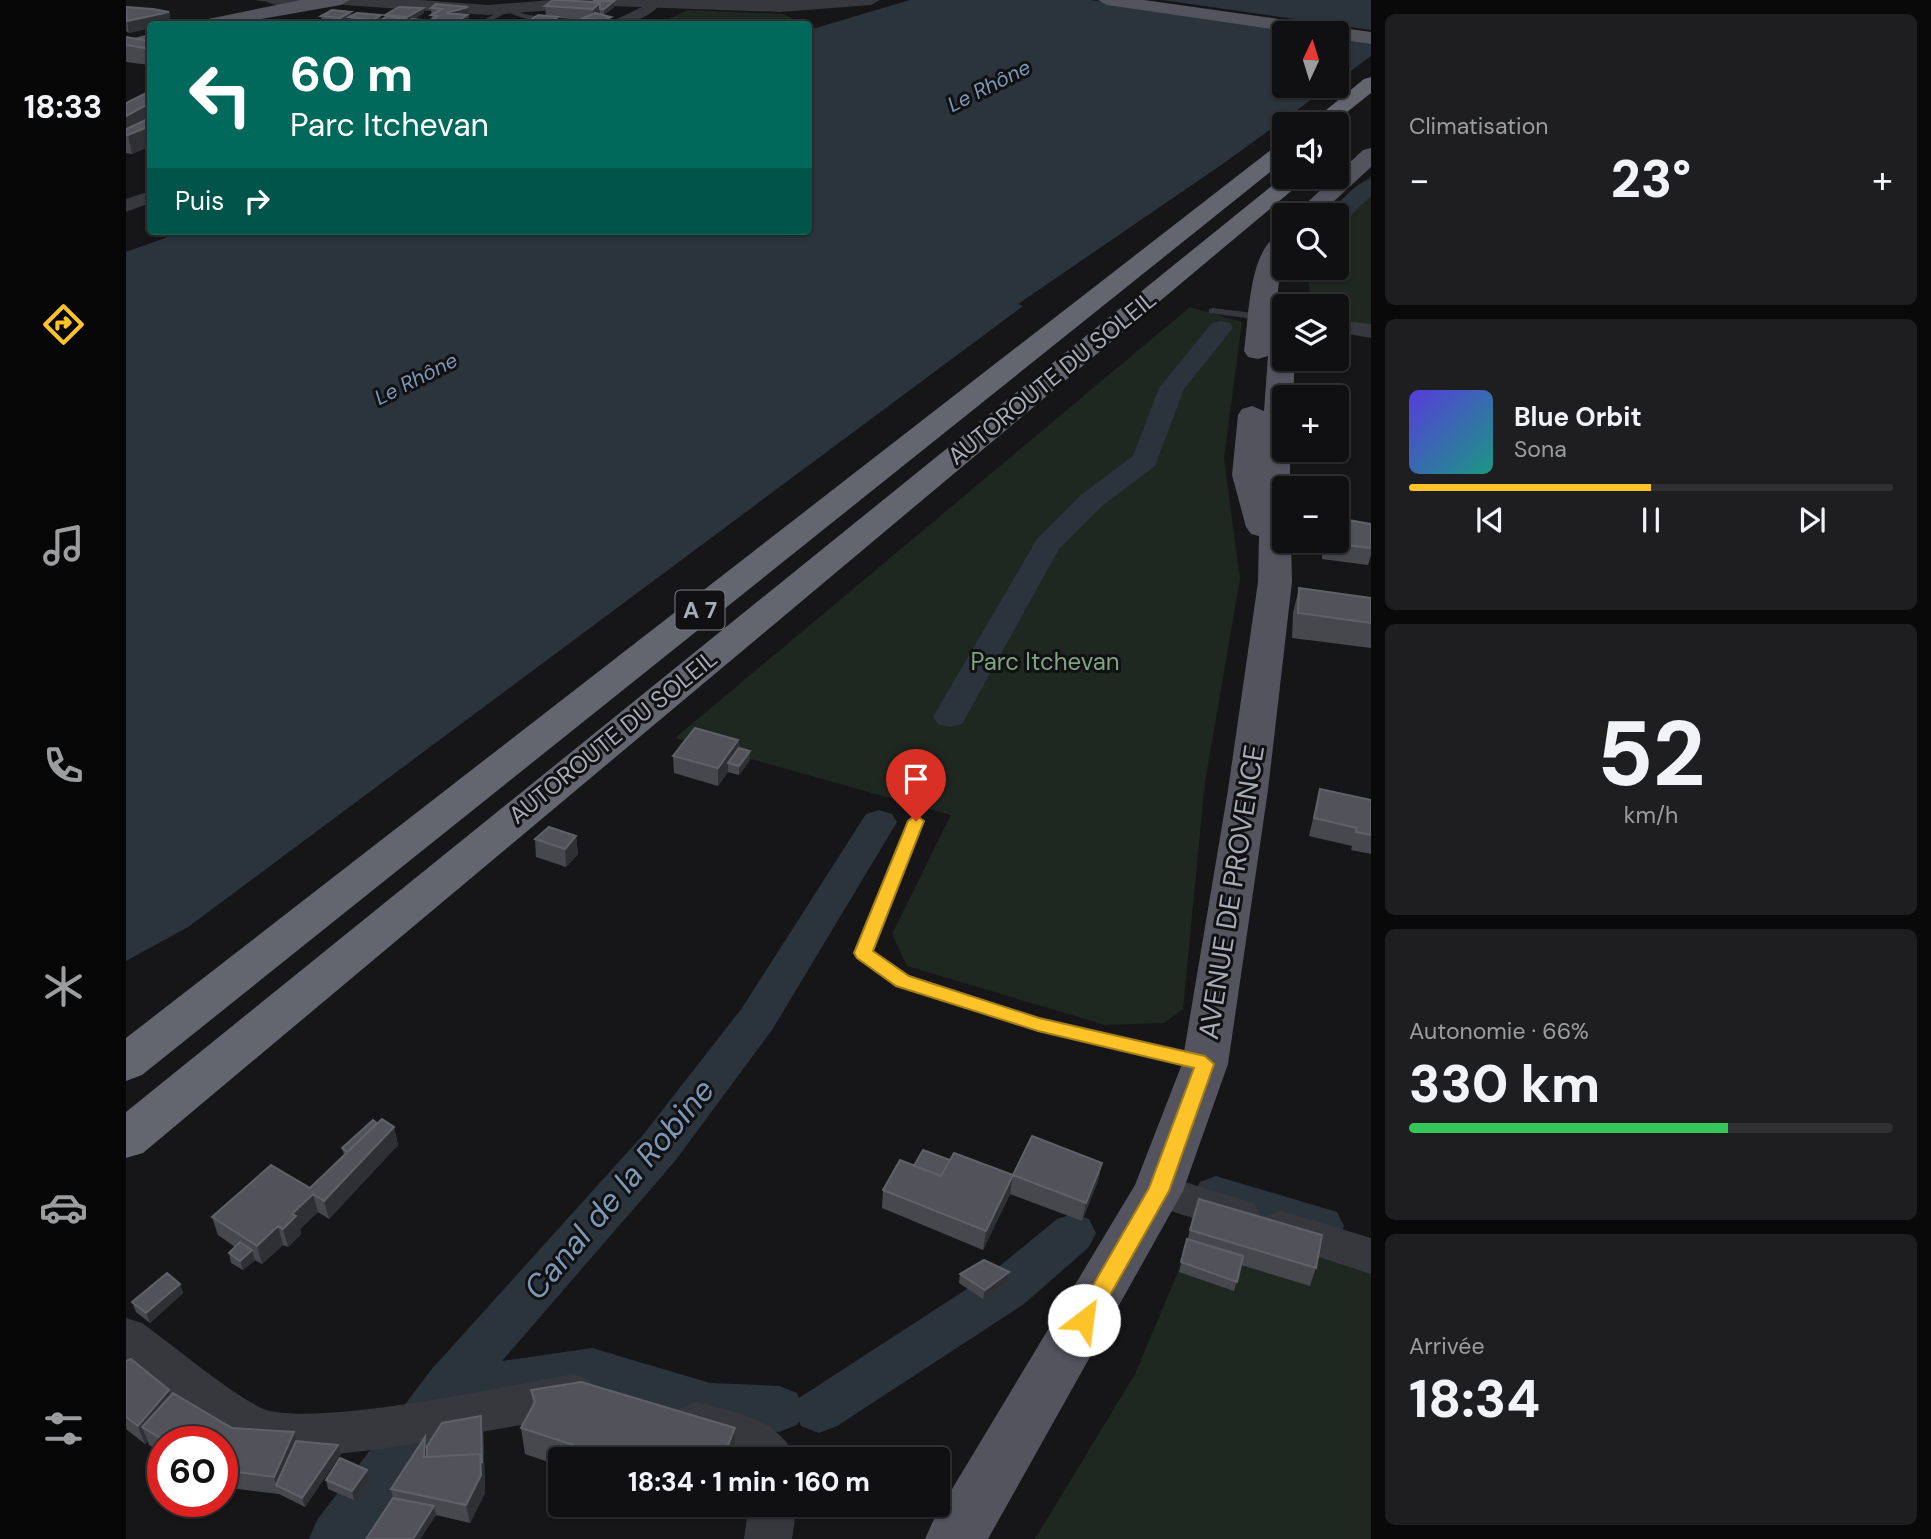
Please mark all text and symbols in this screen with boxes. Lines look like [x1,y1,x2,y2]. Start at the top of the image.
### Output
north arrow [1272,21,1349,98]
map controls [1272,21,1349,553]
text: 60 m [290,42,413,106]
icon: left [175,49,266,140]
water label: Le Rhône [943,53,1035,119]
text: 18:33 [24,86,102,128]
text: Parc Itchevan [290,104,489,146]
text: Climatisation [1409,111,1548,141]
button: sound [1272,112,1349,189]
text: 23° [1611,145,1691,213]
text: − [1409,155,1430,205]
text: + [1872,155,1893,205]
icon: right [238,182,276,220]
text: Puis [175,184,224,218]
button: search [1272,203,1349,280]
street label: AUTOROUTE DU SOLEIL [941,284,1162,471]
button: layers [1272,294,1349,371]
icon: directions [39,300,88,349]
water label: Le Rhône [370,346,462,412]
button: + [1272,385,1349,462]
text: Blue Orbit [1514,400,1642,434]
text: Sona [1514,434,1567,464]
button: − [1272,476,1349,553]
icon: previous [1471,501,1509,539]
icon: pause [1632,501,1670,539]
icon: next [1793,501,1831,539]
icon: music [39,521,88,570]
road number: A 7 [676,590,724,630]
street label: AUTOROUTE DU SOLEIL [502,643,723,830]
park label: Parc Itchevan [970,646,1120,677]
text: 52 [1597,695,1705,813]
icon: phone [39,741,88,790]
street label: AVENUE DE PROVENCE [1190,742,1273,1042]
pin [886,749,946,821]
icon: arrive [897,760,935,798]
text: km/h [1624,800,1678,830]
icon: climate [39,962,88,1011]
text: Autonomie · 66% [1409,1016,1589,1046]
text: 330 km [1409,1050,1600,1118]
water label: Canal de la Robine [514,1070,724,1308]
icon: car [39,1183,88,1232]
position arrow [1047,1283,1121,1357]
text: Arrivée [1409,1331,1485,1361]
text: 18:34 [1409,1365,1540,1433]
icon: filters [39,1404,88,1453]
speed limit sign: 60 [147,1426,238,1517]
text: 18:34 · 1 min · 160 m [628,1465,870,1499]

